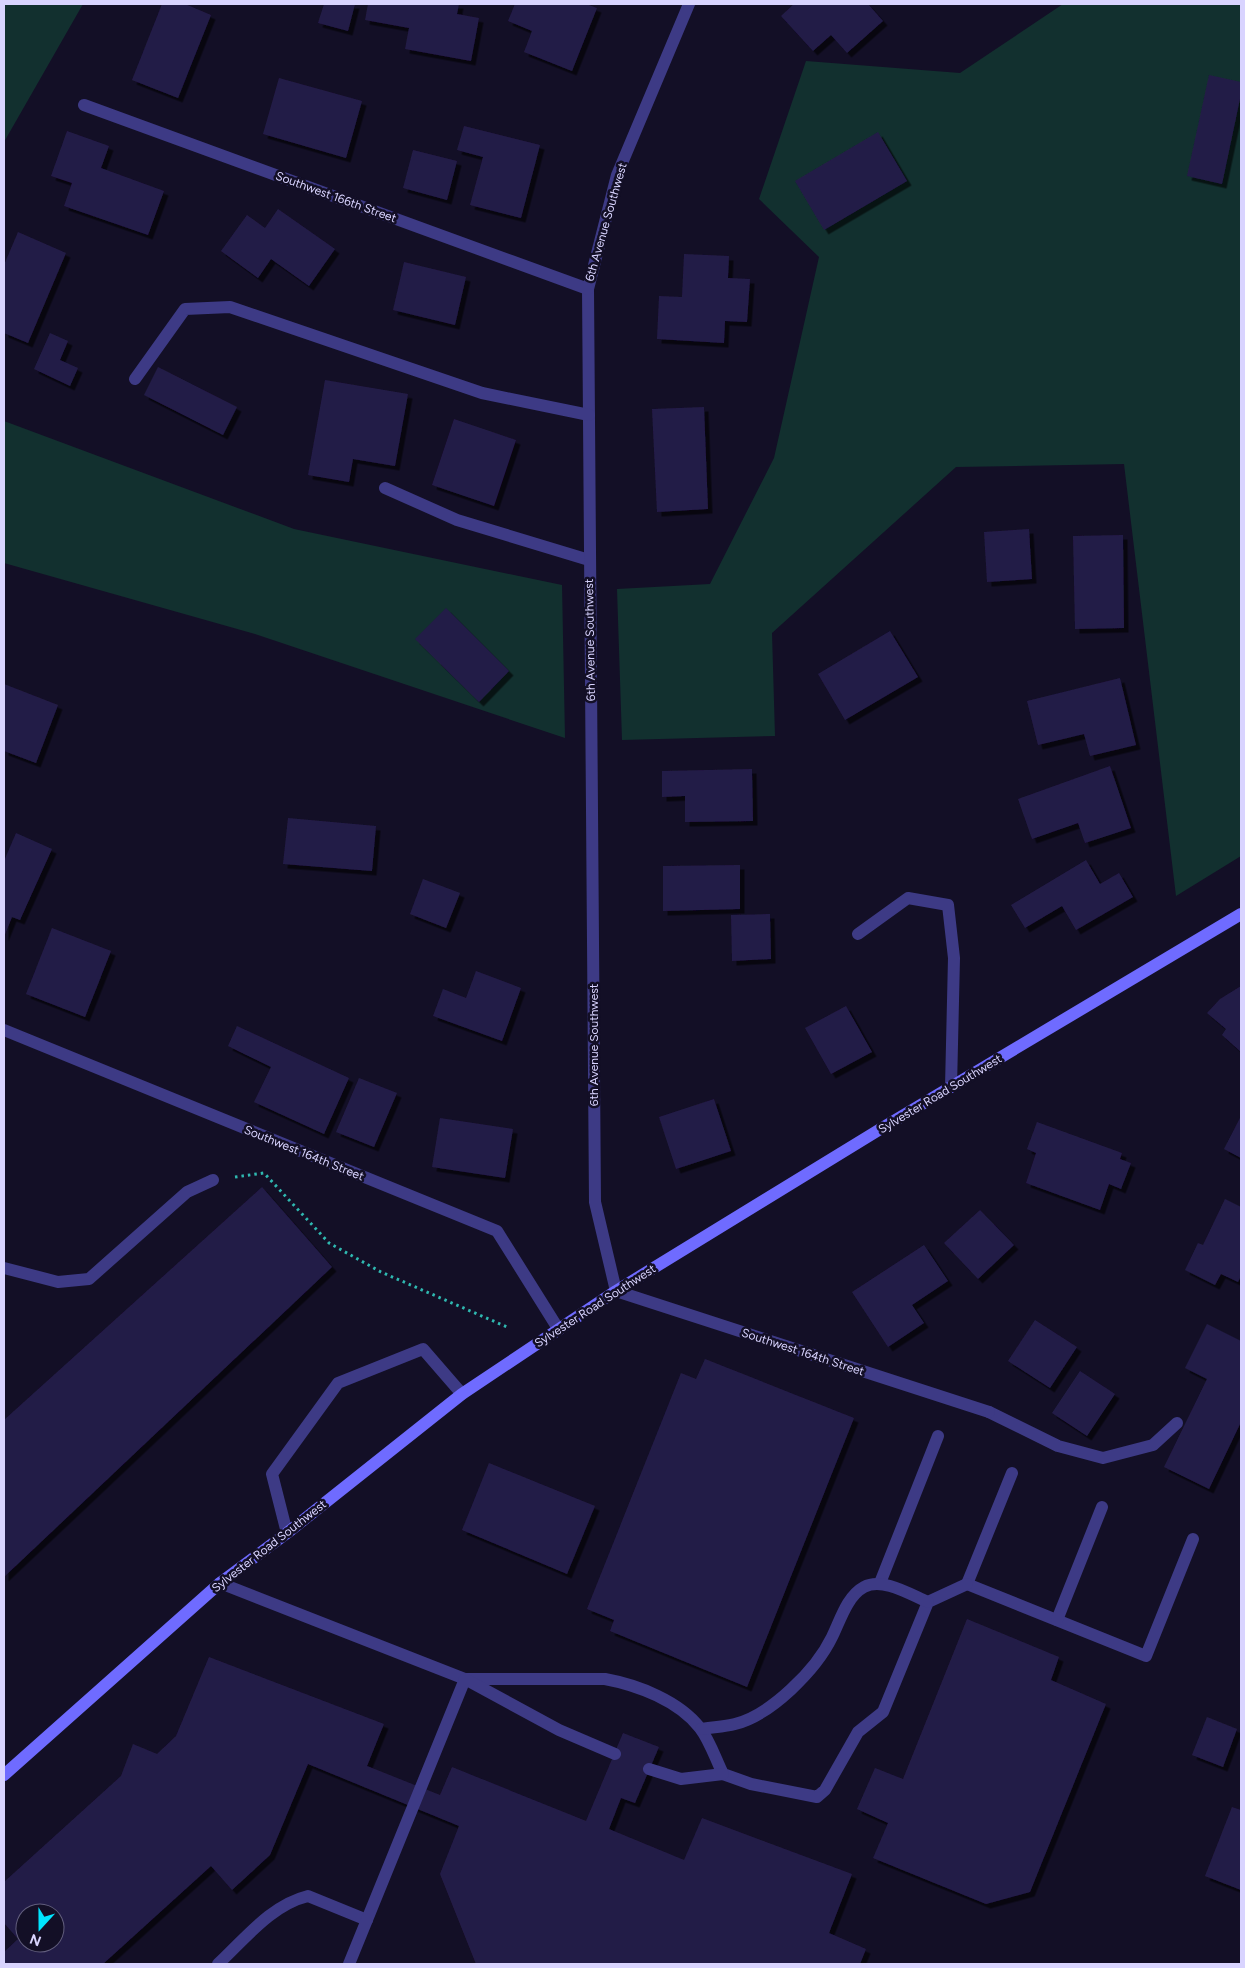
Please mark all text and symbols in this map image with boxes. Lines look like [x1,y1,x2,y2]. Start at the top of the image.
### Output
street label: 6th Avenue Southwest [582,161,630,283]
street label: Southwest 166th Street [274,169,399,226]
street label: 6th Avenue Southwest [582,578,598,701]
street label: 6th Avenue Southwest [587,983,601,1106]
street label: Sylvester Road Southwest [876,1051,1005,1136]
street label: Southwest 164th Street [242,1123,366,1184]
street label: Sylvester Road Southwest [532,1261,658,1350]
street label: Southwest 164th Street [740,1326,867,1379]
street label: Sylvester Road Southwest [209,1497,329,1595]
north arrow [15,1903,65,1953]
text: N [27,1930,44,1950]

